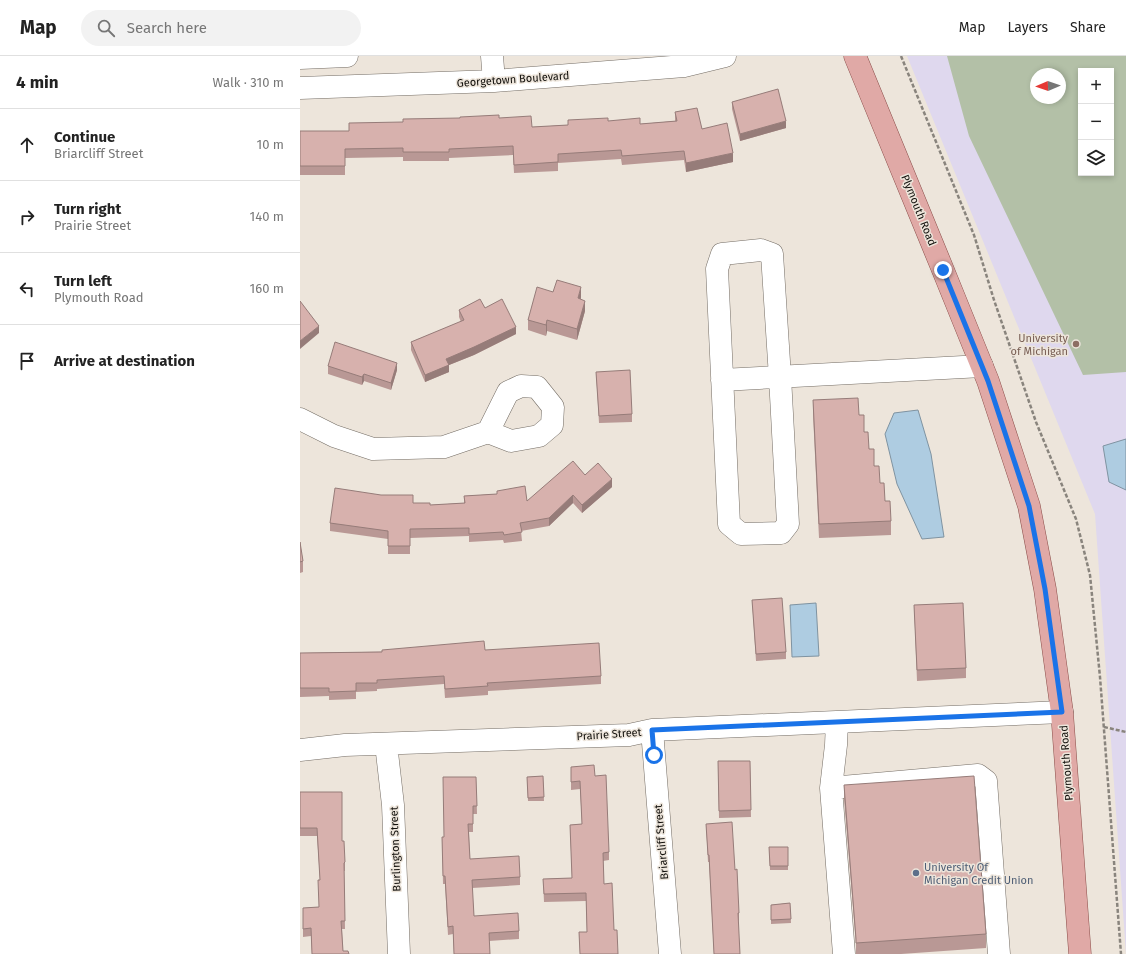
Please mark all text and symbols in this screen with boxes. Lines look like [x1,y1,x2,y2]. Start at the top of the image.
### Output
search box [81,10,361,46]
text: Map [20,16,57,39]
icon: search [95,17,117,39]
text: Search here [127,19,207,37]
text: Map [959,19,985,36]
text: Layers [1007,19,1048,36]
text: Share [1070,19,1106,36]
north arrow [1030,68,1066,104]
map controls [1078,68,1114,176]
button: + [1078,68,1114,104]
street label: Georgetown Boulevard [456,69,570,90]
text: 4 min [16,72,59,93]
text: Walk · 310 m [213,75,284,90]
button: − [1078,104,1114,140]
text: Continue [54,128,115,146]
icon: ahead [16,134,38,156]
text: 10 m [257,137,284,152]
button: layers [1078,140,1114,176]
text: Briarcliff Street [54,146,143,161]
street label: Plymouth Road [898,173,939,248]
text: Turn right [54,200,121,218]
icon: right [16,206,38,228]
text: 140 m [250,209,284,224]
text: Prairie Street [54,218,131,233]
route end [934,261,952,279]
text: Turn left [54,272,112,290]
icon: left [16,278,38,300]
text: 160 m [250,281,284,296]
text: Plymouth Road [54,290,144,305]
place label: University of Michigan [1011,332,1069,358]
marker: University of Michigan [1071,339,1081,349]
icon: arrive [16,350,38,372]
text: Arrive at destination [54,352,195,370]
street label: Plymouth Road [1057,725,1076,801]
street label: Prairie Street [576,726,642,743]
route start [645,746,663,764]
street label: Briarcliff Street [652,804,671,880]
street label: Burlington Street [388,806,403,892]
place label: University Of Michigan Credit Union [924,861,1034,887]
marker: University Of Michigan Credit Union [911,868,921,878]

